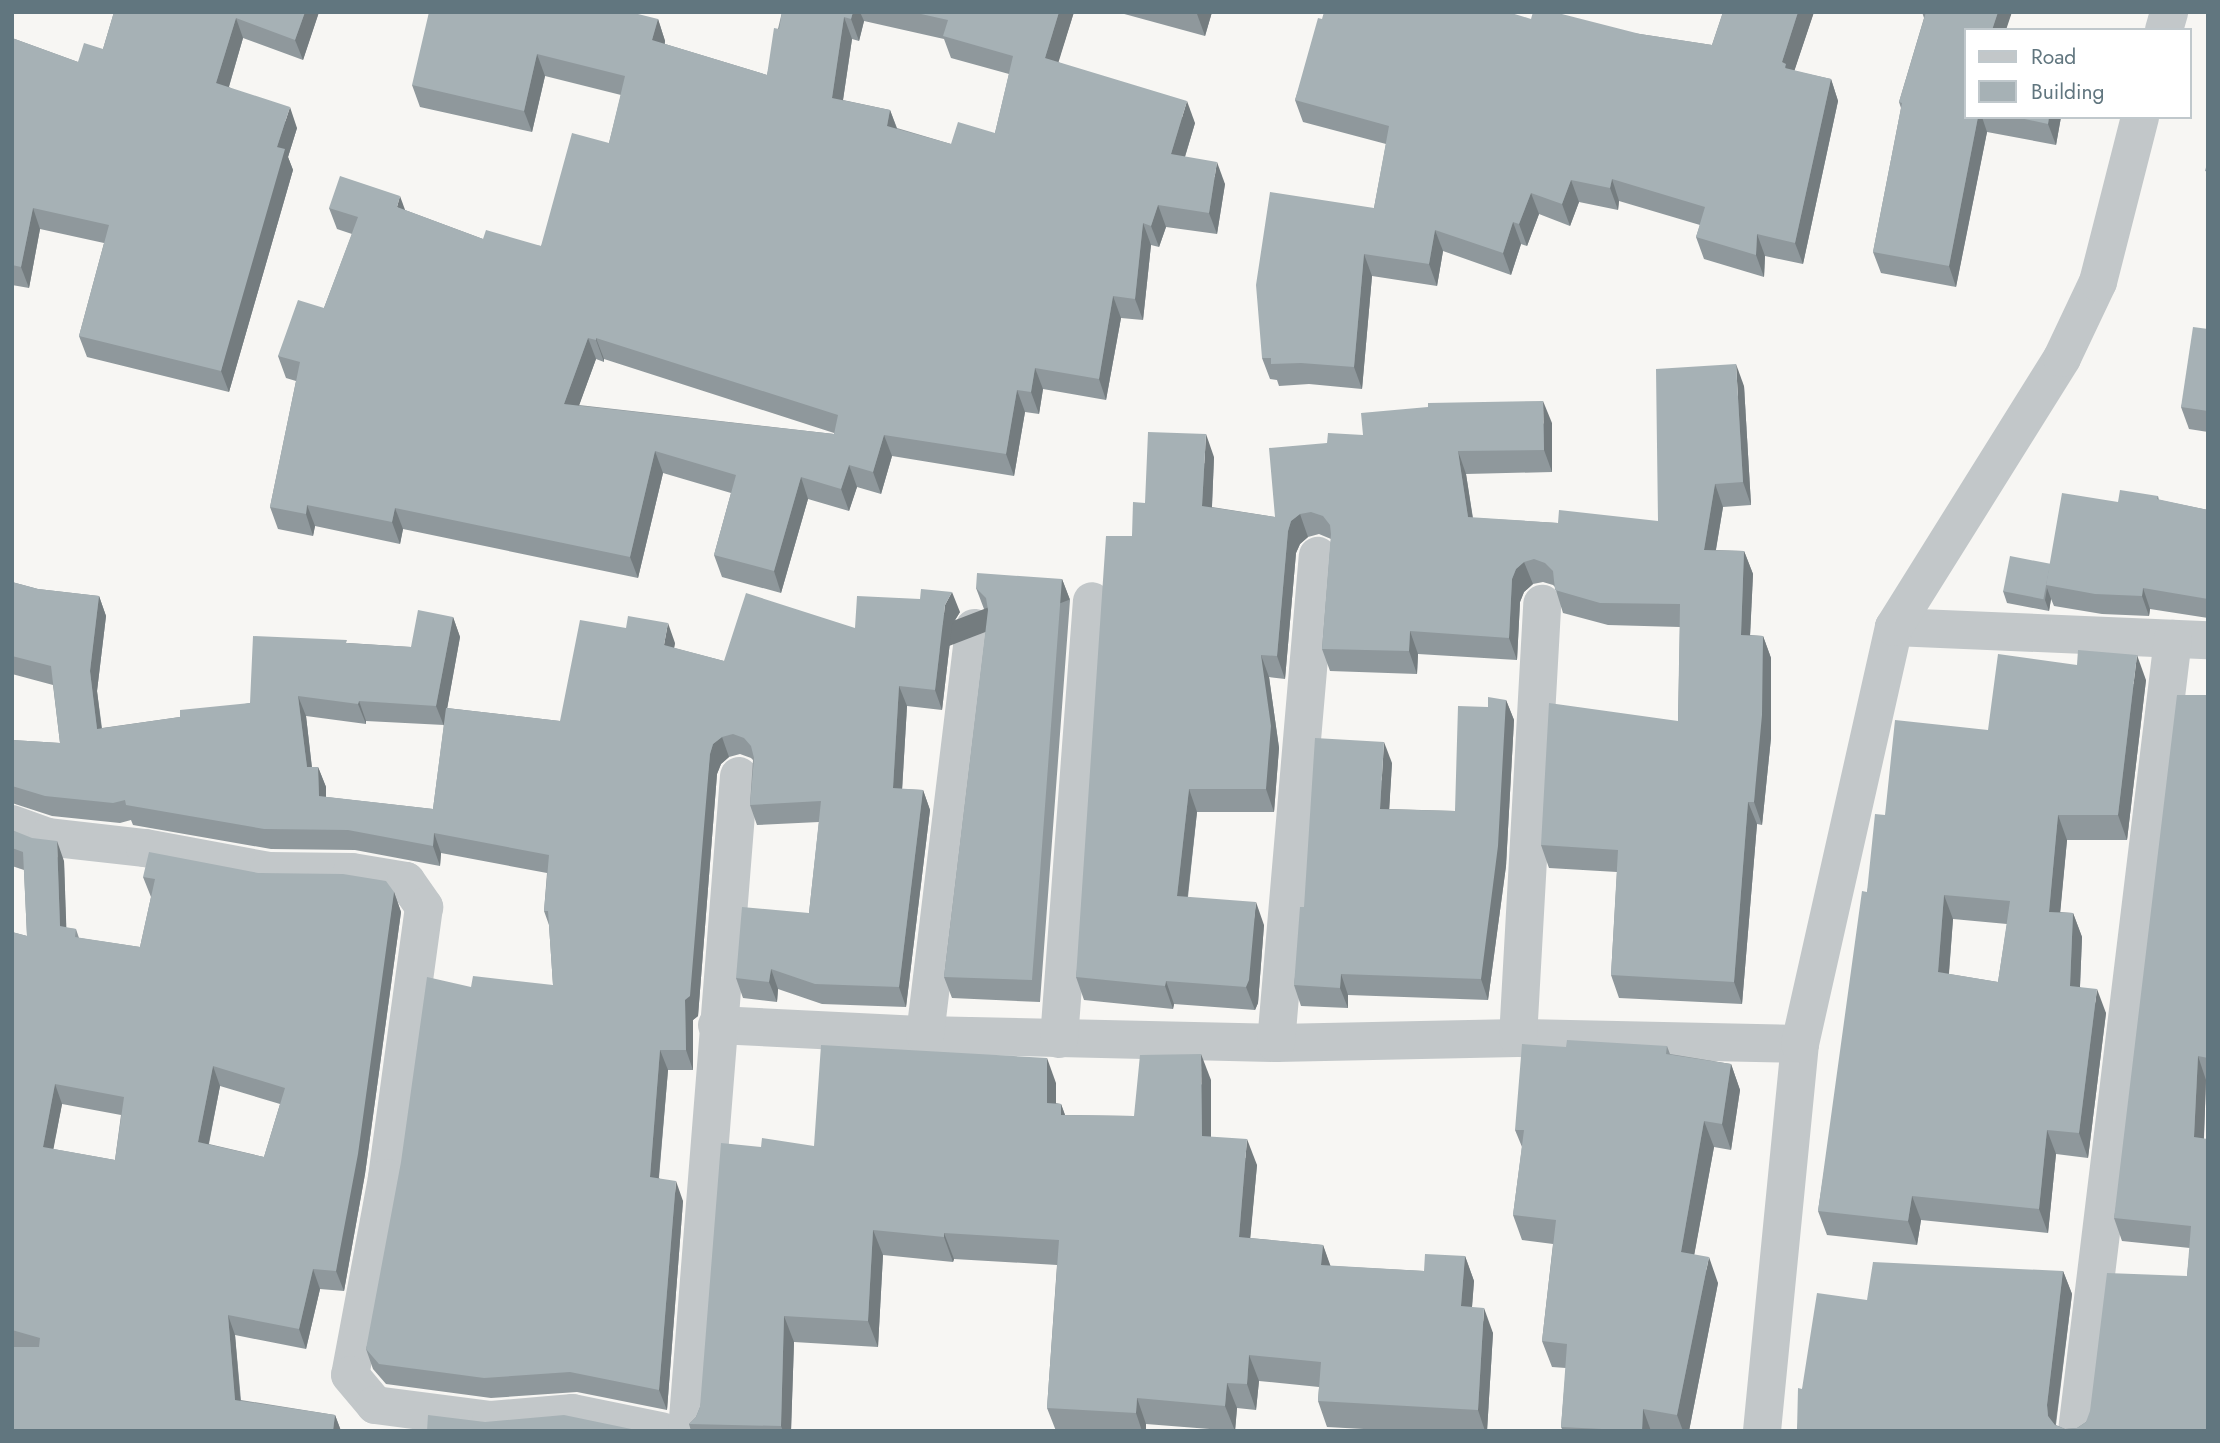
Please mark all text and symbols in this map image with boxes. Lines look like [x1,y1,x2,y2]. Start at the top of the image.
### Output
legend [1965,28,2192,119]
text: Road [2031,42,2076,72]
text: Building [2031,77,2104,107]

